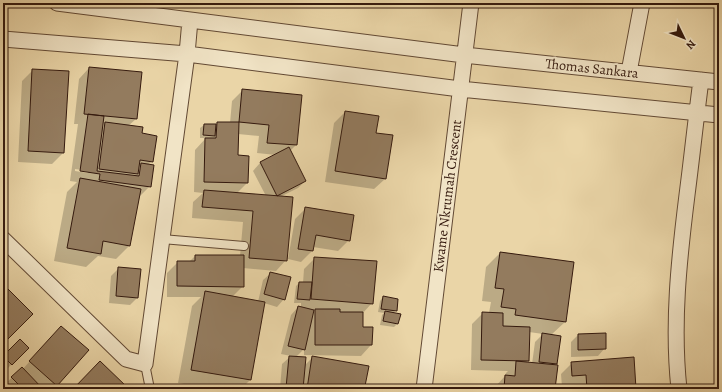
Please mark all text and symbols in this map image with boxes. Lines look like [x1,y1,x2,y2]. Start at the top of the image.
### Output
north arrow [664,18,704,58]
text: N [683,36,699,53]
street label: Thomas Sankara [544,54,640,83]
street label: Kwame Nkrumah Crescent [429,118,466,273]

